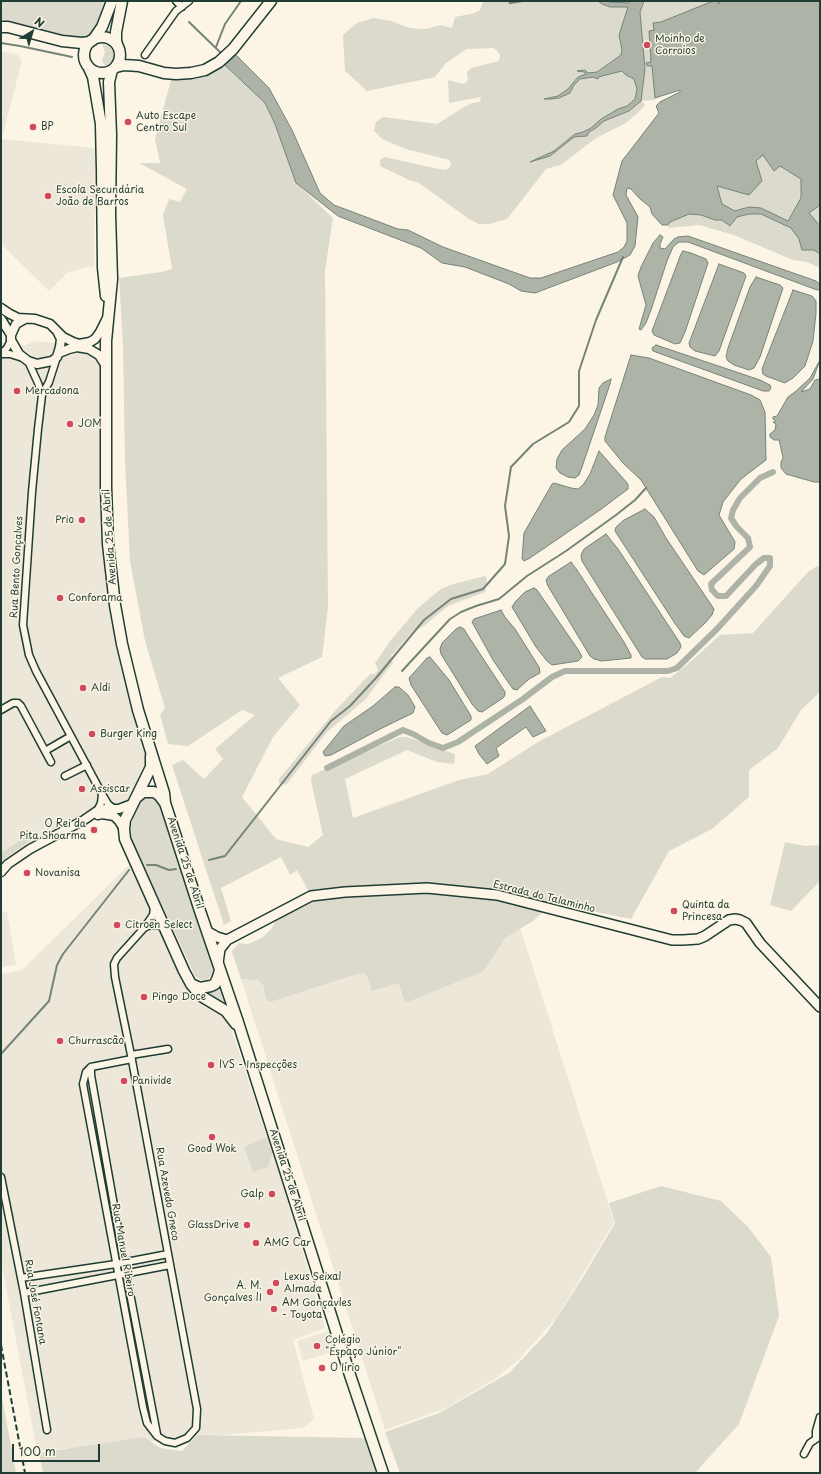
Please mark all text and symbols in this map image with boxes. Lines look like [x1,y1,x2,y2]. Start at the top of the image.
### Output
north arrow [12,12,52,52]
text: N [31,13,48,32]
place label: Moinho de Corroios [655,33,705,56]
marker: Moinho de Corroios [642,40,652,50]
place label: Auto Escape Centro Sul [136,110,196,134]
marker: Auto Escape Centro Sul [123,117,133,127]
place label: BP [41,121,54,133]
marker: BP [28,122,38,132]
place label: Escola Secundária João de Barros [56,184,144,208]
marker: Escola Secundária João de Barros [43,191,53,201]
place label: Mercadona [25,385,79,397]
marker: Mercadona [12,386,22,396]
place label: JOM [78,418,102,430]
marker: JOM [65,419,75,429]
street label: Avenida 25 de Abril [101,489,119,585]
place label: Prio [55,514,74,526]
marker: Prio [77,515,87,525]
street label: Rua Bento Gonçalves [8,516,26,618]
place label: Conforama [68,592,123,604]
marker: Conforama [55,593,65,603]
place label: Aldi [91,682,110,694]
marker: Aldi [78,683,88,693]
place label: Burger King [100,728,157,740]
marker: Burger King [87,729,97,739]
place label: Assiscar [90,783,130,795]
marker: Assiscar [77,784,87,794]
street label: Avenida 25 de Abril [164,815,206,911]
place label: O Rei da Pita Shoarma [19,818,86,842]
marker: O Rei da Pita Shoarma [89,825,99,835]
place label: Novanisa [35,867,80,879]
marker: Novanisa [22,868,32,878]
street label: Estrada do Talaminho [492,878,596,916]
place label: Quinta da Princesa [682,899,730,922]
marker: Quinta da Princesa [669,906,679,916]
place label: Citroën Select [125,919,193,931]
marker: Citroën Select [112,920,122,930]
place label: Pingo Doce [152,991,206,1003]
marker: Pingo Doce [139,992,149,1002]
place label: Churrascão [68,1035,124,1047]
marker: Churrascão [55,1036,65,1046]
place label: IVS - Inspecções [219,1059,297,1071]
marker: IVS - Inspecções [206,1060,216,1070]
place label: Panivide [132,1075,172,1087]
marker: Panivide [119,1076,129,1086]
street label: Avenida 25 de Abril [266,1127,308,1223]
marker: Good Wok [207,1132,217,1142]
place label: Good Wok [187,1143,237,1155]
street label: Rua Azevedo Gneco [153,1146,181,1242]
place label: Galp [241,1188,264,1200]
marker: Galp [267,1189,277,1199]
street label: Rua Manuel Ribeiro [109,1202,137,1298]
place label: GlassDrive [188,1219,239,1231]
marker: GlassDrive [242,1220,252,1230]
place label: AMG Car [264,1237,311,1249]
marker: AMG Car [251,1238,261,1248]
street label: Rua José Fontana [22,1259,48,1345]
place label: Lexus Seixal Almada [284,1271,341,1294]
marker: Lexus Seixal Almada [271,1278,281,1288]
place label: A. M. Gonçalves II [204,1280,262,1304]
marker: A. M. Gonçalves II [265,1287,275,1297]
place label: AM Gonçavles - Toyota [282,1297,352,1320]
marker: AM Gonçavles - Toyota [269,1304,279,1314]
place label: Colégio "Espaço Júnior" [325,1334,401,1358]
marker: Colégio "Espaço Júnior" [312,1341,322,1351]
place label: O lírio [330,1362,360,1374]
marker: O lírio [317,1363,327,1373]
scale bar [14,1436,102,1462]
text: 100 m [19,1442,56,1460]

